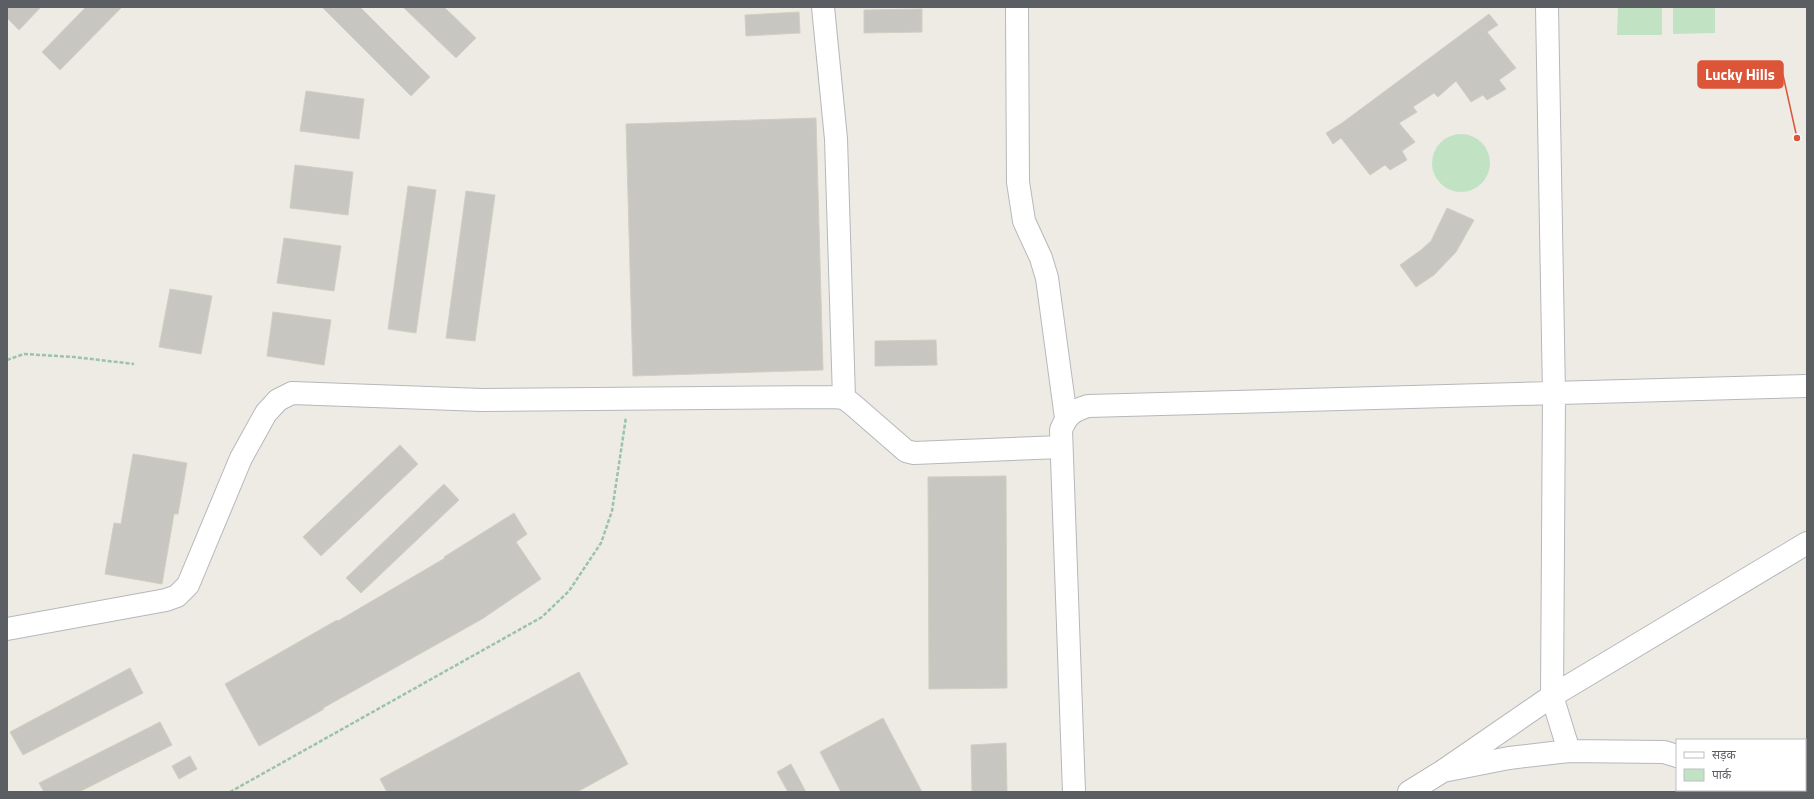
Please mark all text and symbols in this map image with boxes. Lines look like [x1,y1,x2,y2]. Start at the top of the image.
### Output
callout: Lucky Hills [1698,61,1783,88]
text: Lucky Hills [1705,63,1775,86]
legend [1676,739,1806,791]
text: सड़क [1712,745,1737,764]
text: पार्क [1712,765,1732,784]

